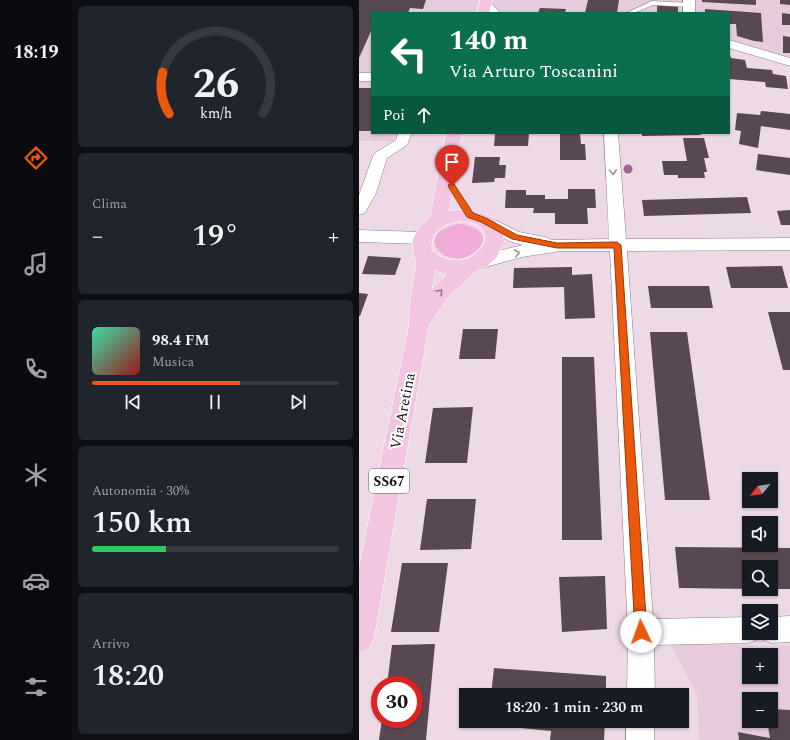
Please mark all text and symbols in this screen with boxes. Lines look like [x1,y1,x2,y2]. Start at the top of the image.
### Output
text: 140 m [449,19,528,62]
icon: left [383,28,435,80]
text: 18:19 [13,39,59,66]
text: 26 [192,53,239,116]
text: Via Arturo Toscanini [449,58,618,85]
text: km/h [199,103,232,125]
text: Poi [383,104,405,127]
icon: ahead [413,104,435,126]
icon: directions [22,144,50,172]
pin [435,145,469,186]
icon: arrive [441,151,463,173]
one-way arrow [609,169,618,175]
text: Clima [92,194,127,214]
text: 19° [192,213,239,259]
text: − [92,220,103,253]
text: + [328,220,339,253]
one-way arrow [514,249,521,257]
icon: music [22,250,50,278]
one-way arrow [435,289,443,297]
text: 98.4 FM [152,329,209,352]
text: Musica [152,352,194,372]
icon: phone [22,355,50,383]
street label: Via Aretina [384,370,422,451]
icon: previous [122,391,144,413]
icon: pause [204,391,226,413]
icon: next [287,391,309,413]
icon: climate [22,461,50,489]
road number: SS67 [369,469,409,493]
north arrow [742,472,778,508]
map controls [742,472,778,728]
text: Autonomia · 30% [92,481,189,501]
text: 150 km [92,500,192,546]
button: sound [742,516,778,552]
button: search [742,560,778,596]
icon: car [22,567,50,595]
button: layers [742,604,778,640]
position arrow [620,611,662,653]
text: Arrivo [92,634,129,654]
button: + [742,648,778,684]
text: 18:20 [92,653,164,699]
icon: filters [22,673,50,701]
speed limit sign: 30 [371,676,423,728]
button: − [742,692,778,728]
text: 18:20 · 1 min · 230 m [505,696,643,719]

